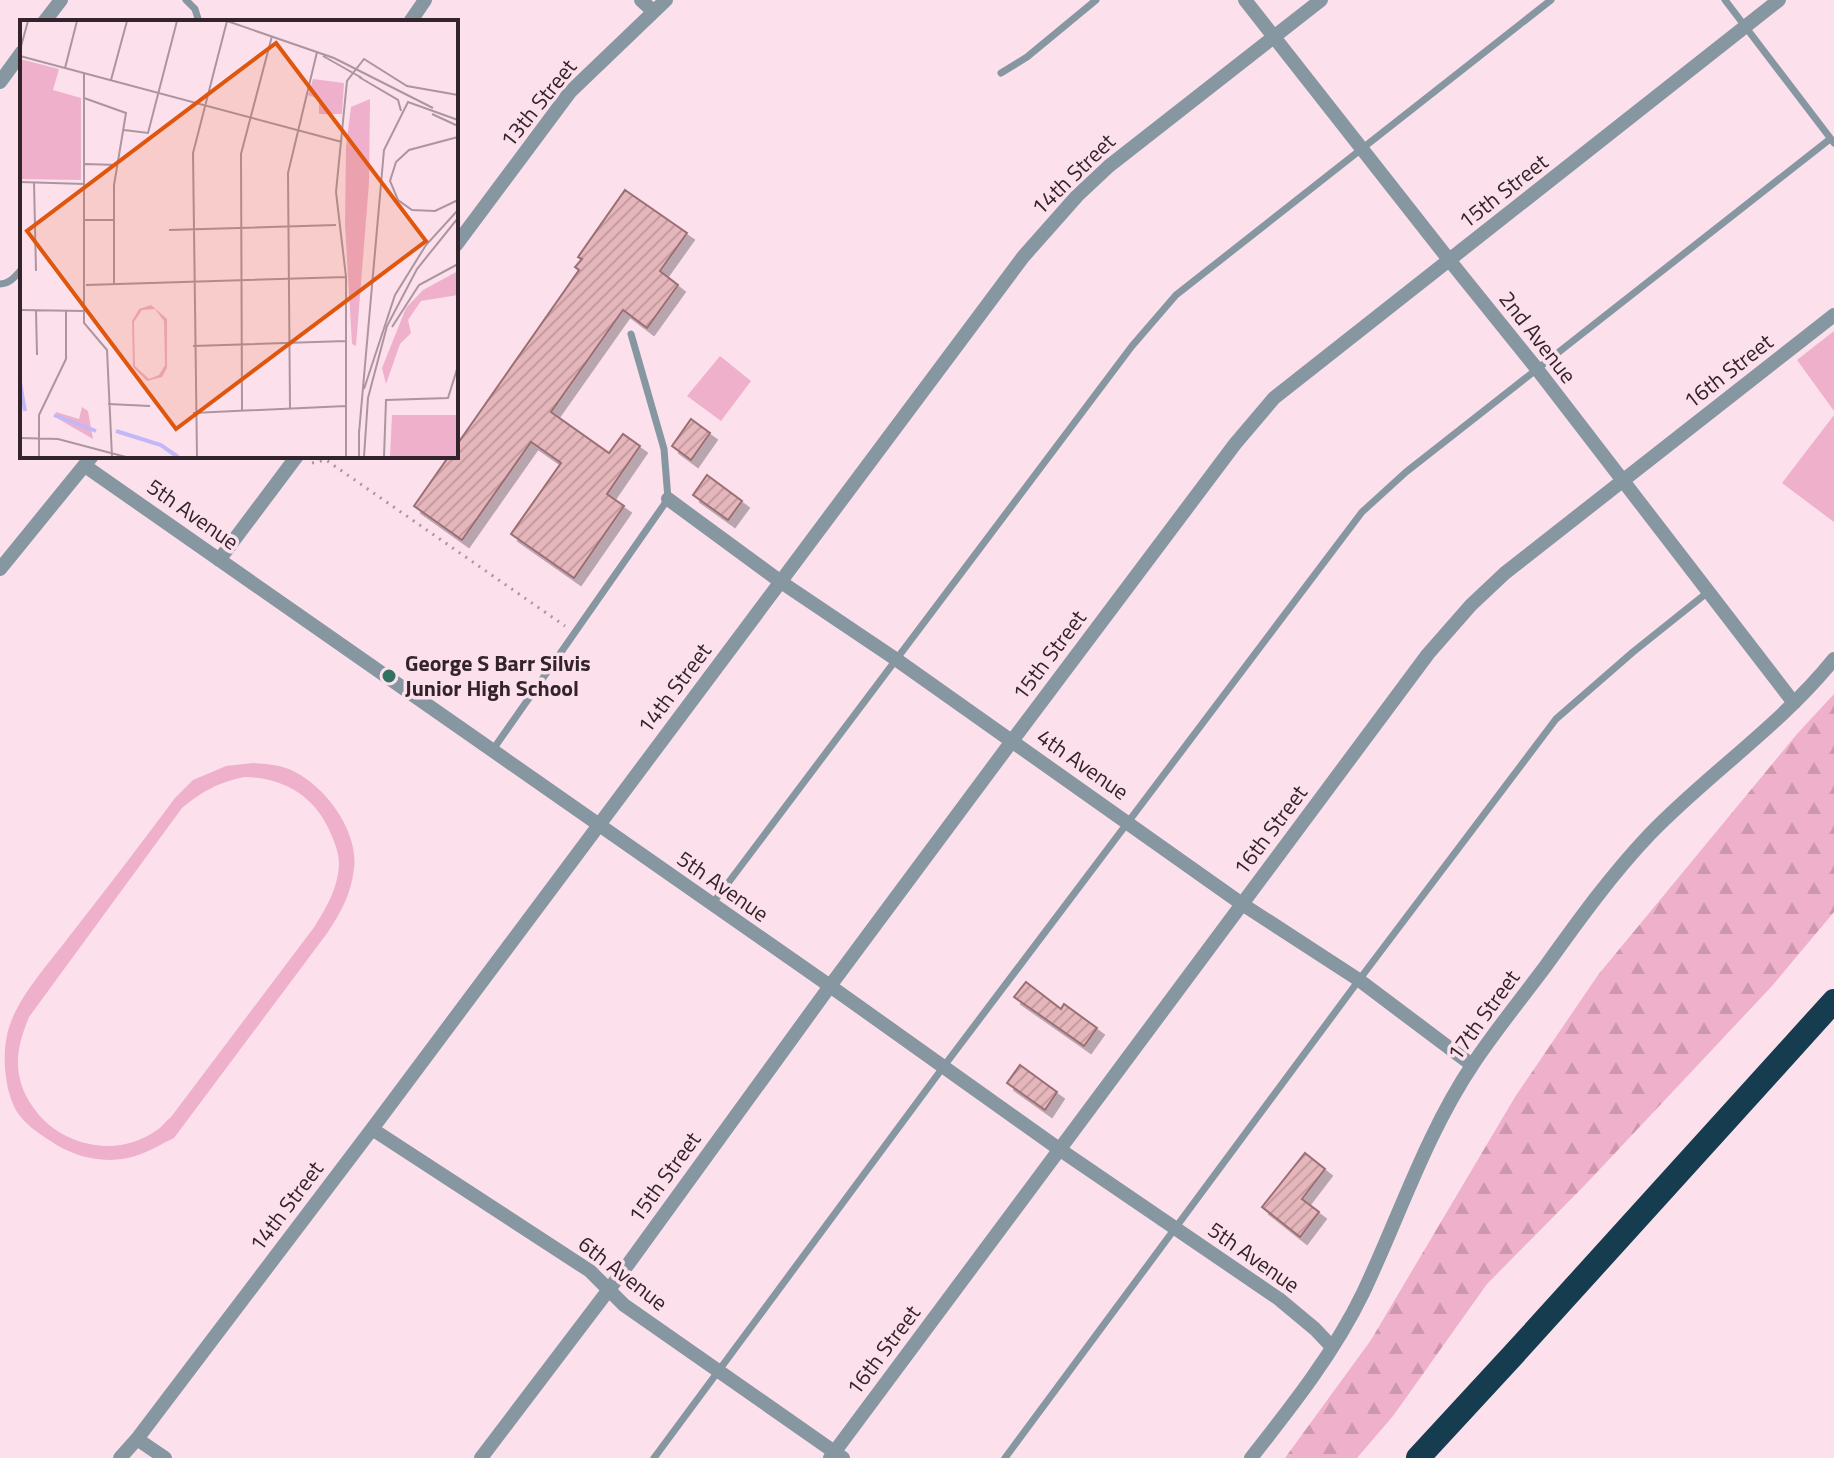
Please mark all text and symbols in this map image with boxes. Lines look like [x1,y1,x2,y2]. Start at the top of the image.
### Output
inset map [20,20,458,458]
street label: 13th Street [492,51,585,155]
street label: 14th Street [1023,125,1123,223]
street label: 15th Street [1451,145,1555,237]
street label: 2nd Avenue [1491,283,1585,391]
street label: 16th Street [1676,325,1780,417]
street label: 5th Avenue [140,470,246,558]
street label: 15th Street [1004,602,1095,707]
street label: 14th Street [629,635,720,740]
place label: George S Barr Silvis Junior High School [405,646,591,705]
marker: George S Barr Silvis Junior High School [380,667,398,685]
street label: 4th Avenue [1030,720,1136,808]
street label: 16th Street [1225,777,1316,882]
street label: 5th Avenue [670,842,776,930]
street label: 17th Street [1438,962,1528,1068]
street label: 15th Street [619,1124,709,1230]
street label: 14th Street [241,1153,332,1258]
street label: 5th Avenue [1201,1213,1307,1301]
street label: 6th Avenue [571,1227,675,1319]
street label: 16th Street [838,1297,929,1402]

